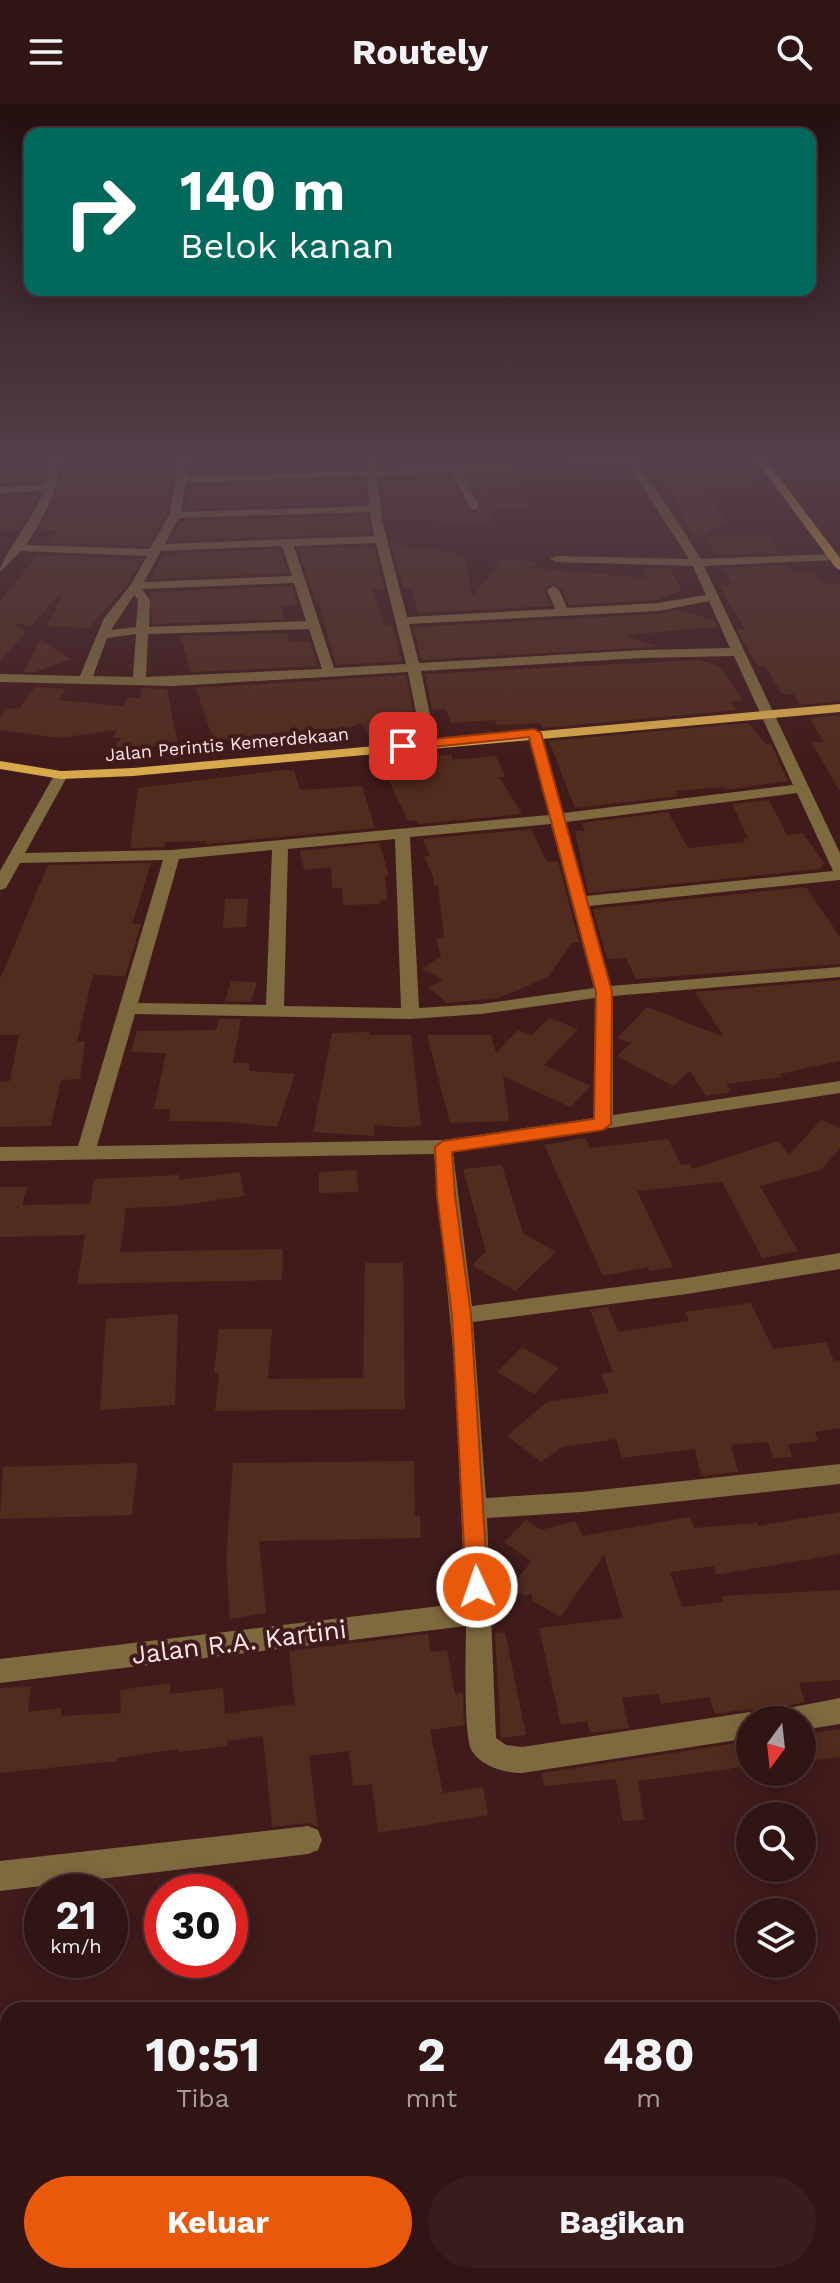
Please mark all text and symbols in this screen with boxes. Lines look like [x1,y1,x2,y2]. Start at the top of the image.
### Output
icon: menu [24,30,68,74]
icon: search [772,30,816,74]
text: Routely [352,31,488,73]
text: 140 m [180,158,345,224]
icon: right [48,160,152,264]
text: Belok kanan [180,225,394,267]
pin [369,712,437,780]
street label: Jalan Perintis Kemerdekaan [104,723,350,765]
icon: arrive [381,724,425,768]
position arrow [435,1545,519,1629]
street label: Jalan R.A. Kartini [130,1614,348,1670]
north arrow [736,1706,816,1786]
map controls [736,1706,816,1978]
button: search [736,1802,816,1882]
speed limit sign: 30 [144,1874,248,1978]
text: 21 [55,1892,97,1939]
button: layers [736,1898,816,1978]
text: km/h [50,1934,102,1958]
text: 10:51 [145,2026,260,2083]
text: 2 [417,2026,446,2083]
text: 480 [603,2026,695,2083]
text: Tiba [176,2083,229,2113]
text: mnt [406,2083,457,2113]
text: m [636,2083,661,2113]
button: Keluar [24,2176,412,2268]
button: Bagikan [428,2176,816,2268]

